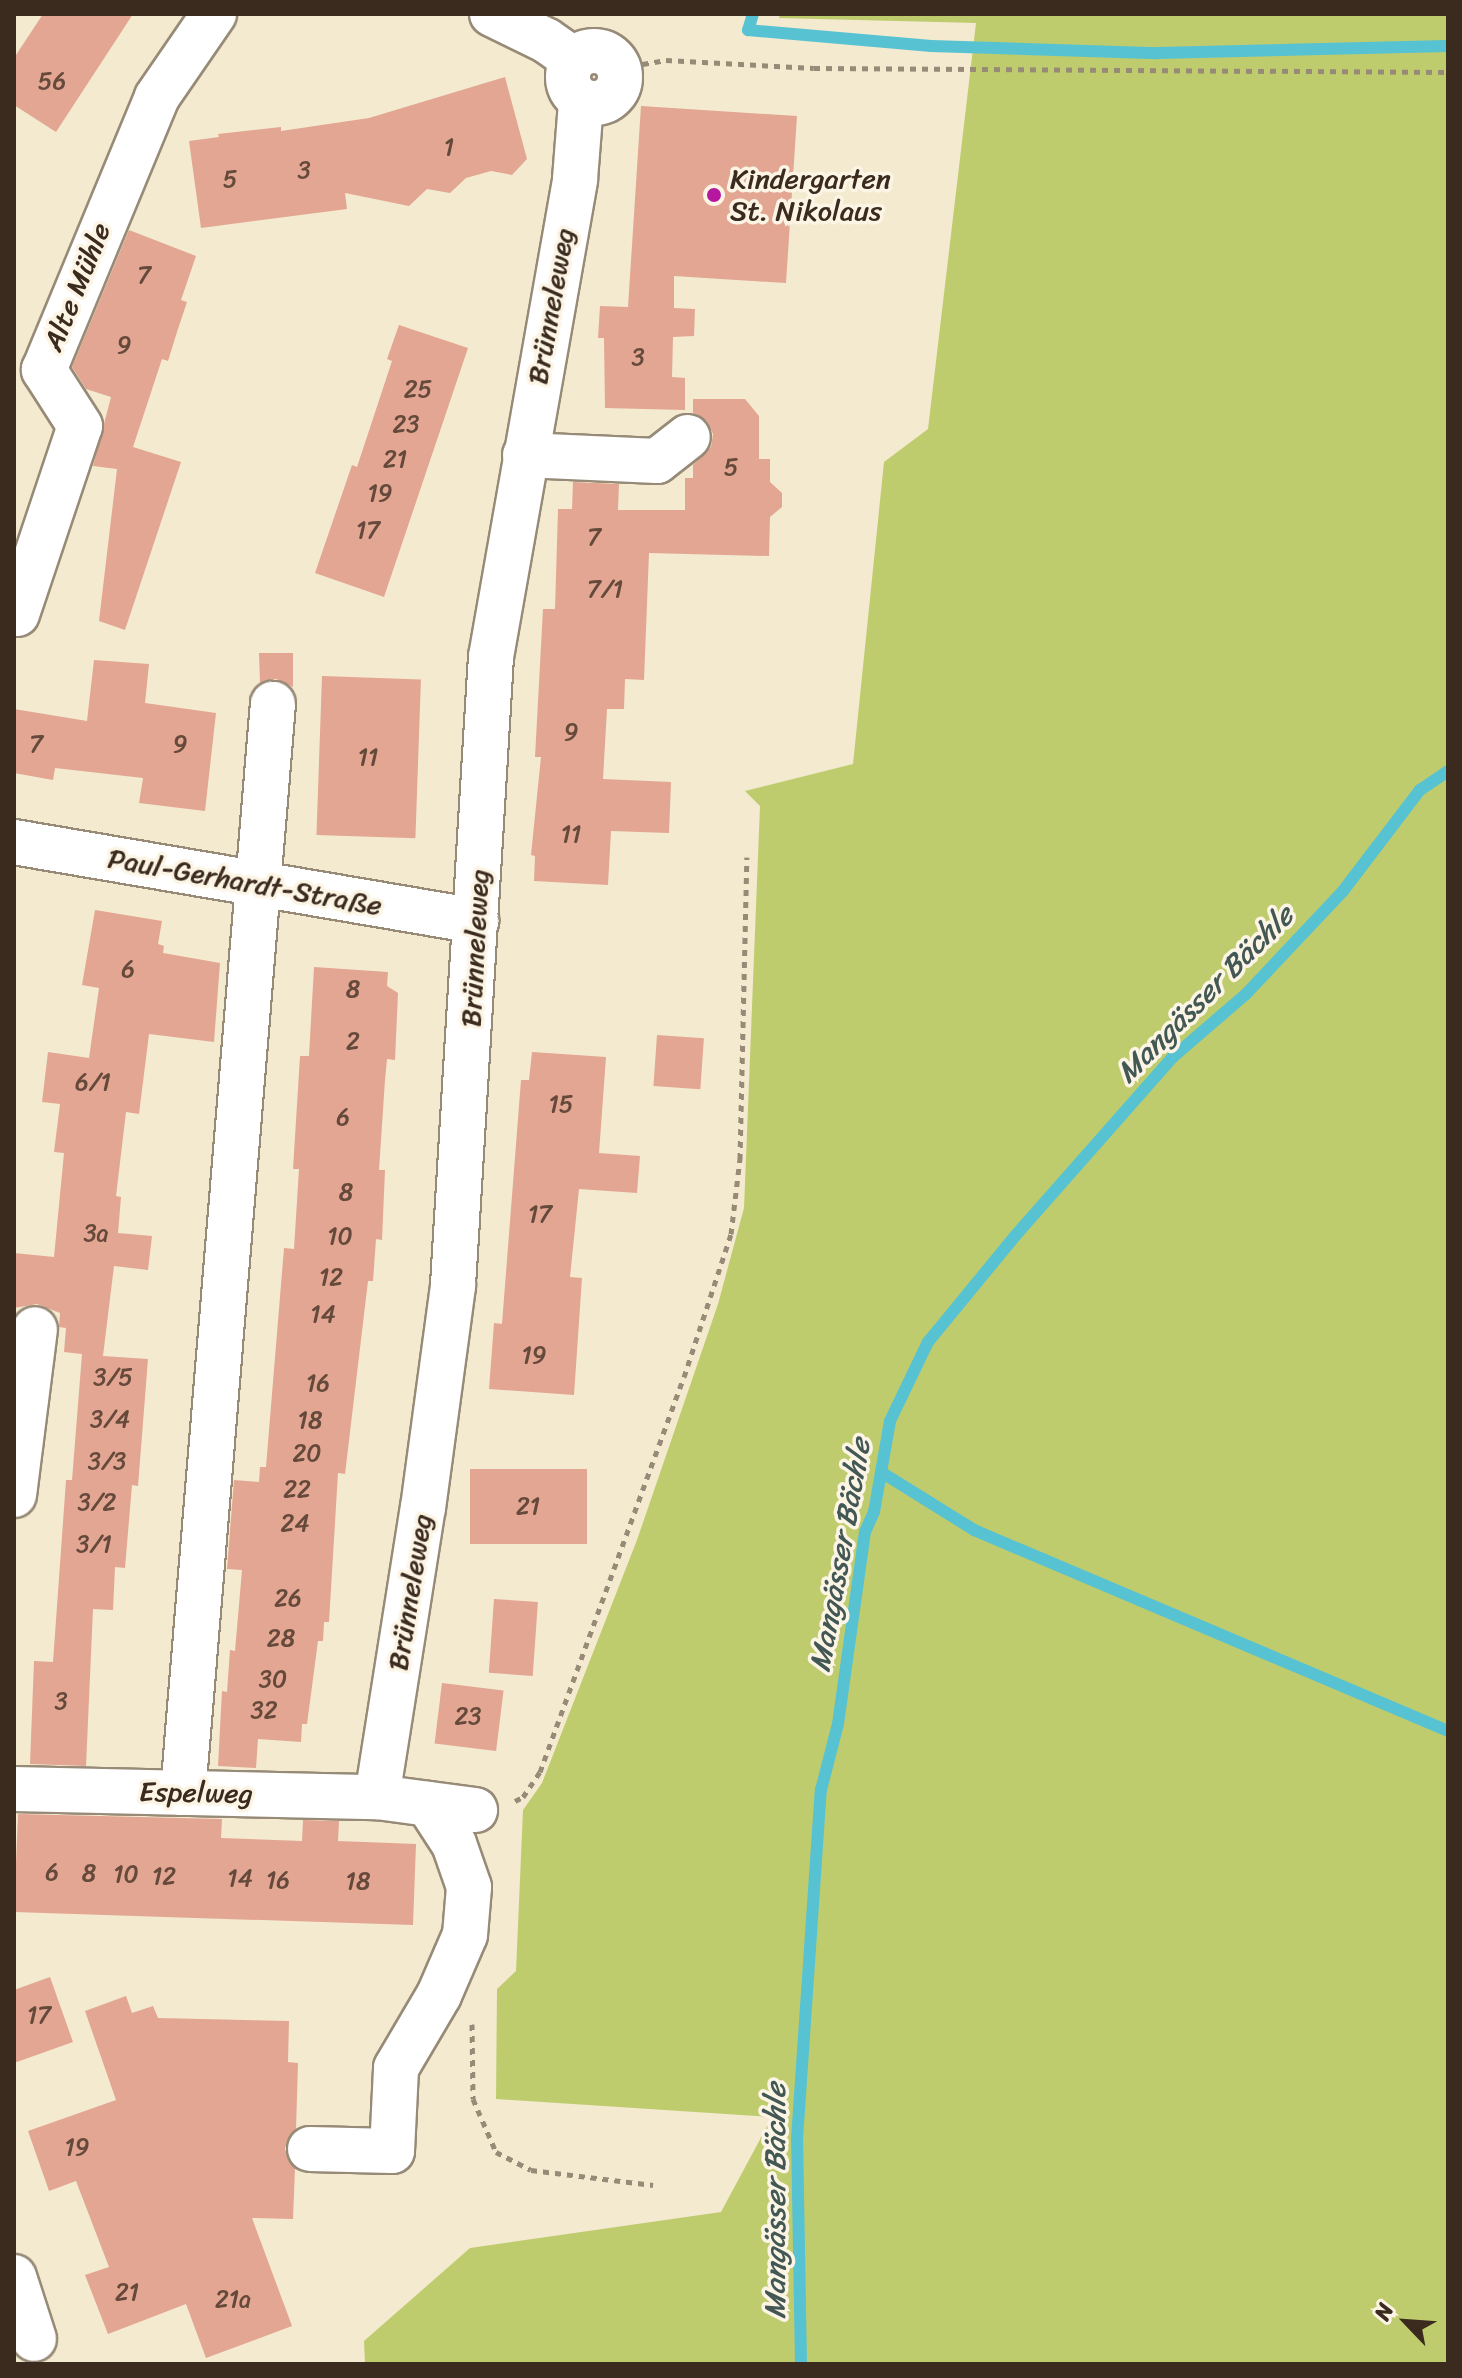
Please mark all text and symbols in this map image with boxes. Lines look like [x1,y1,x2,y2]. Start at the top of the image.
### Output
house number: 56 [38,68,66,96]
house number: 1 [444,134,454,162]
house number: 3 [297,157,311,185]
place label: Kindergarten St. Nikolaus [730,162,891,228]
house number: 5 [223,166,237,194]
marker: Kindergarten St. Nikolaus [705,186,723,204]
street label: Alte Mühle [36,218,118,356]
street label: Brünneleweg [521,225,581,387]
house number: 7 [137,262,151,290]
house number: 9 [117,332,131,360]
house number: 3 [631,344,645,372]
house number: 25 [404,376,432,404]
house number: 23 [392,411,420,439]
house number: 21 [383,446,407,474]
house number: 5 [724,454,738,482]
house number: 19 [367,480,393,508]
house number: 17 [356,517,380,545]
house number: 7 [587,524,601,552]
house number: 7/1 [587,576,623,604]
house number: 9 [564,719,578,747]
house number: 7 [29,731,43,759]
house number: 9 [173,731,187,759]
house number: 11 [358,744,378,772]
house number: 11 [561,821,581,849]
street label: Paul-Gerhardt-Straße [105,841,385,923]
street label: Brünneleweg [454,868,496,1028]
water label: Mangässer Bächle [1109,898,1301,1090]
house number: 6 [121,956,135,984]
house number: 8 [346,976,360,1004]
house number: 2 [346,1028,360,1056]
house number: 6/1 [75,1069,111,1097]
house number: 15 [549,1091,573,1119]
house number: 6 [336,1104,350,1132]
house number: 8 [339,1179,353,1207]
house number: 17 [528,1201,552,1229]
house number: 3a [83,1220,109,1248]
house number: 10 [327,1223,353,1251]
house number: 12 [319,1264,343,1292]
house number: 14 [310,1301,336,1329]
house number: 19 [521,1342,547,1370]
house number: 3/5 [93,1364,133,1392]
house number: 16 [306,1370,330,1398]
house number: 3/4 [90,1406,130,1434]
house number: 18 [298,1407,322,1435]
water label: Mangässer Bächle [802,1436,878,1674]
house number: 20 [292,1440,322,1468]
house number: 3/3 [88,1448,126,1476]
house number: 22 [283,1476,311,1504]
house number: 3/2 [78,1489,116,1517]
house number: 21 [516,1493,540,1521]
house number: 24 [281,1510,309,1538]
street label: Brünneleweg [381,1511,439,1673]
house number: 3/1 [76,1531,112,1559]
house number: 26 [274,1585,302,1613]
house number: 28 [267,1625,295,1653]
house number: 30 [259,1666,287,1694]
house number: 3 [54,1688,68,1716]
house number: 32 [250,1697,278,1725]
house number: 23 [454,1703,482,1731]
street label: Espelweg [139,1775,253,1811]
house number: 6 [45,1859,59,1887]
house number: 8 [82,1860,96,1888]
house number: 10 [113,1861,139,1889]
house number: 12 [152,1863,176,1891]
house number: 14 [227,1865,253,1893]
house number: 16 [266,1867,290,1895]
house number: 18 [346,1868,370,1896]
house number: 17 [27,2002,51,2030]
water label: Mangässer Bächle [757,2083,793,2319]
house number: 19 [64,2134,90,2162]
house number: 21 [115,2279,139,2307]
north arrow [1366,2282,1446,2362]
house number: 21a [215,2286,251,2314]
text: N [1363,2296,1405,2327]

